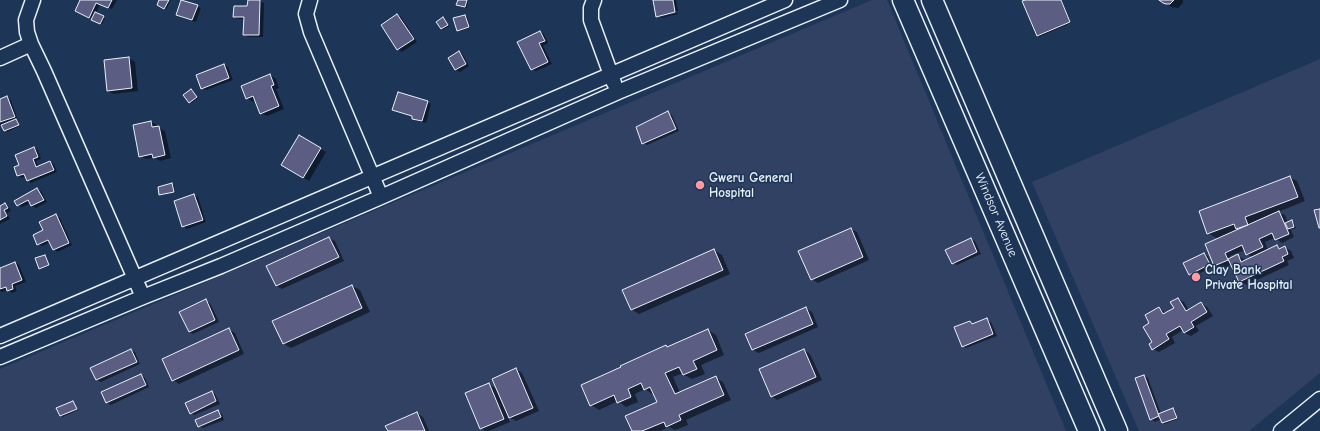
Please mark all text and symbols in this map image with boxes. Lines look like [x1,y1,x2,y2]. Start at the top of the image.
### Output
place label: Gweru General Hospital [709,170,793,201]
street label: Windsor Avenue [971,171,1021,259]
marker: Gweru General Hospital [694,179,706,191]
place label: Clay Bank Private Hospital [1205,262,1293,293]
marker: Clay Bank Private Hospital [1190,271,1202,283]

